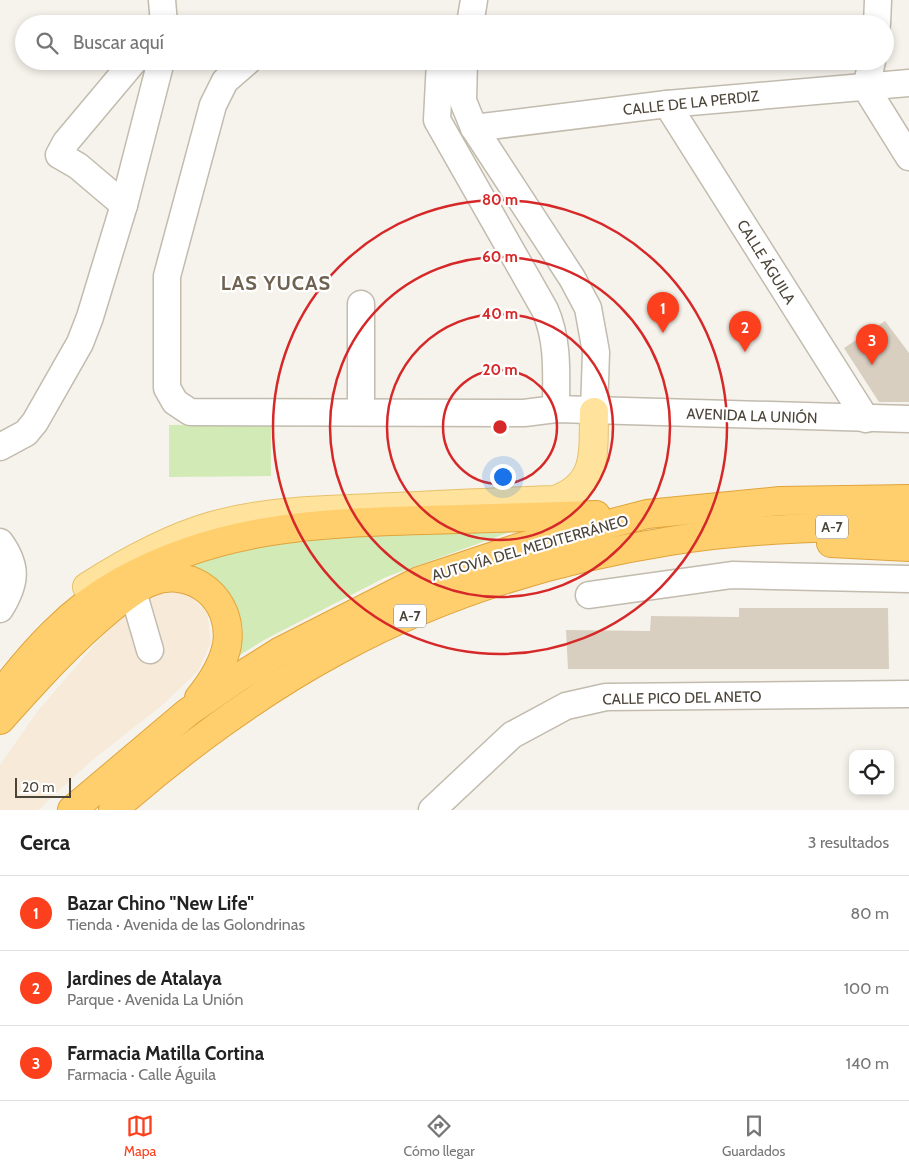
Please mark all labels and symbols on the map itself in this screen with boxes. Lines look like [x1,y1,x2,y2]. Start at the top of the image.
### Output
street label: CALLE DE LA PERDIZ [622,87,761,119]
text: 80 m [482,191,518,209]
street label: CALLE ÁGUILA [733,216,800,308]
text: 60 m [482,248,518,266]
district label: LAS YUCAS [221,271,331,295]
pin: 1 [647,292,679,333]
text: 40 m [482,305,518,323]
pin: 2 [729,311,761,352]
pin: 3 [856,324,888,365]
text: 20 m [483,361,517,379]
street label: AVENIDA LA UNIÓN [686,404,818,427]
centre of rings [491,418,509,436]
your location [490,464,516,490]
street label: AUTOVÍA DEL MEDITERRÁNEO [429,510,630,585]
road number: A-7 [816,516,848,538]
road number: A-7 [394,604,426,628]
street label: CALLE PICO DEL ANETO [602,688,762,708]
scale bar [15,775,71,798]

